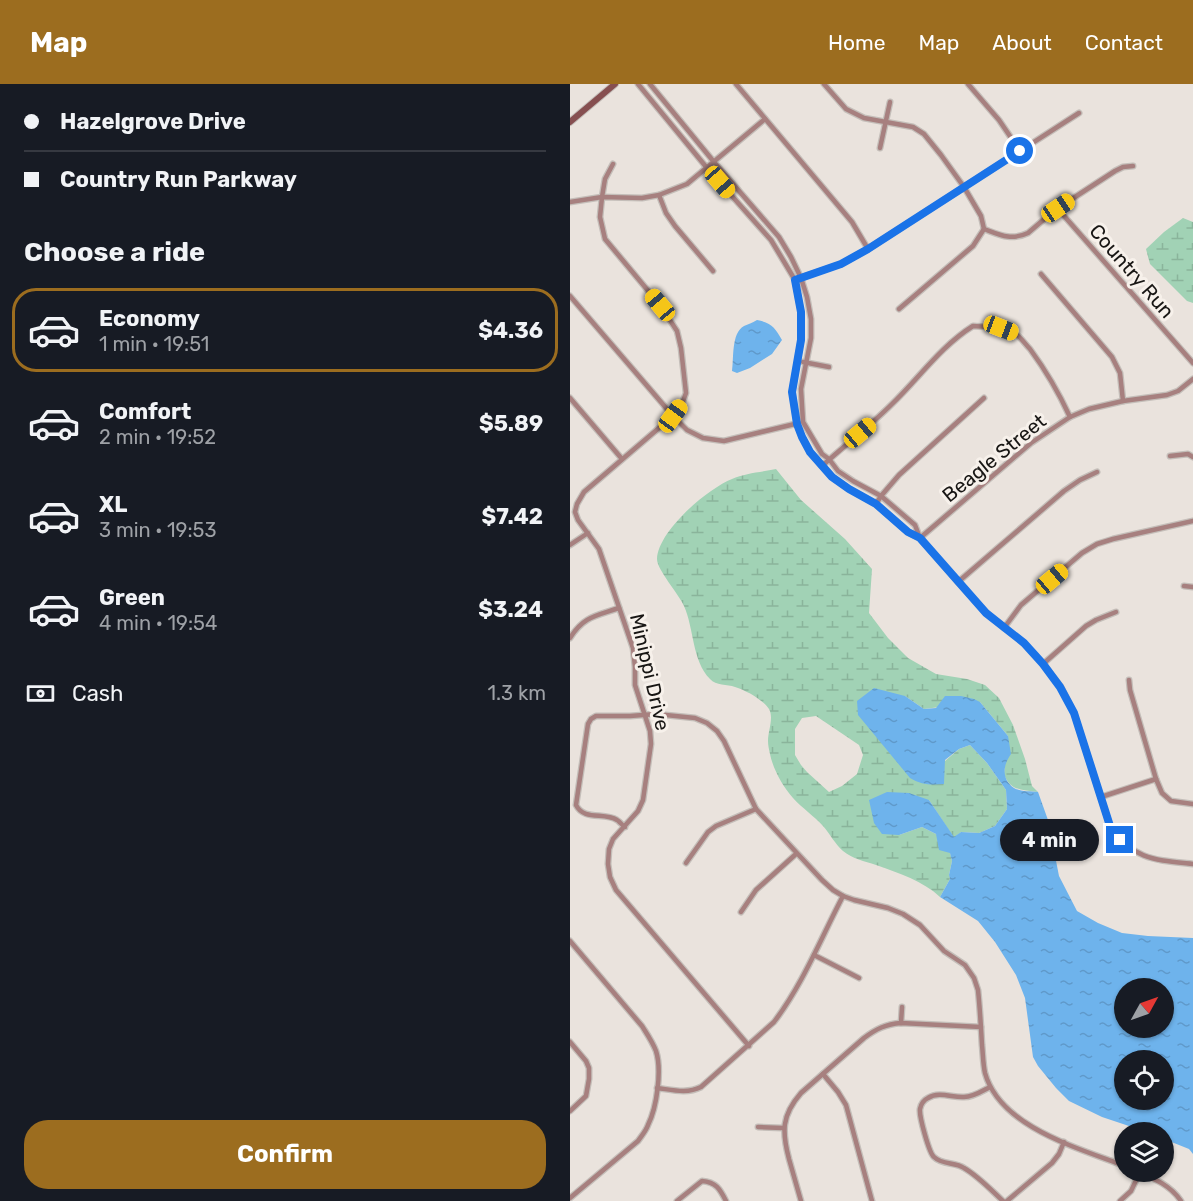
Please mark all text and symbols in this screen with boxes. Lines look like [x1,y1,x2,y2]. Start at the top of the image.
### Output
text: Map [30,26,87,59]
text: Home [828,30,885,55]
text: Map [918,30,959,55]
text: About [992,30,1052,55]
text: Contact [1085,30,1163,55]
text: Hazelgrove Drive [60,108,246,135]
route start [1006,137,1033,164]
car [701,163,739,201]
text: Country Run Parkway [60,166,297,193]
car [1038,190,1078,226]
street label: Country Run [1085,219,1179,323]
text: Choose a ride [24,236,205,268]
car [642,285,678,325]
icon: car [27,303,81,357]
text: Economy [99,305,200,332]
car [981,313,1021,343]
text: $4.36 [478,317,543,344]
text: 1 min · 19:51 [99,332,209,356]
icon: car [27,396,81,450]
car [655,396,691,436]
text: Comfort [99,398,191,425]
street label: Beagle Street [937,409,1051,507]
text: $5.89 [479,410,543,437]
car [840,415,880,451]
text: 2 min · 19:52 [99,425,216,449]
icon: car [27,489,81,543]
text: XL [99,491,127,518]
text: $7.42 [482,503,543,530]
text: 3 min · 19:53 [99,518,217,542]
car [1032,561,1072,597]
icon: car [27,582,81,636]
text: Green [99,584,165,611]
text: $3.24 [478,596,543,623]
text: 4 min · 19:54 [99,611,217,635]
street label: Minippi Drive [625,611,675,733]
icon: cash [24,677,57,710]
text: Cash [72,680,123,707]
text: 1.3 km [487,681,546,705]
callout: 4 min [1000,819,1099,861]
route end [1106,826,1133,853]
text: 4 min [1022,828,1077,852]
north arrow [1114,978,1174,1038]
map controls [1114,978,1174,1182]
button: locate [1114,1050,1174,1110]
button: Confirm [24,1120,546,1189]
button: layers [1114,1122,1174,1182]

